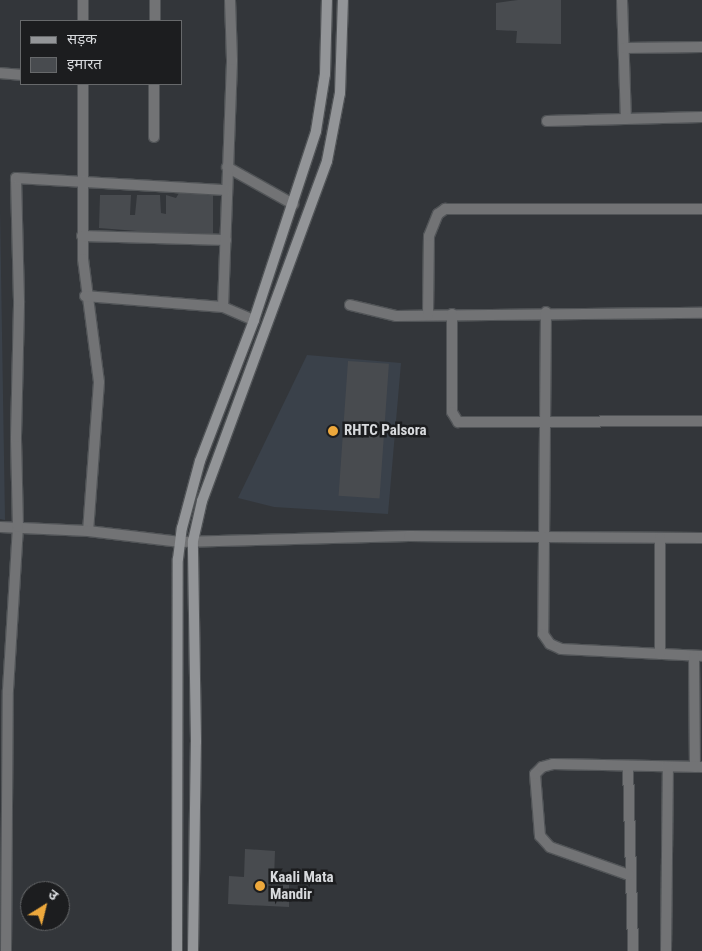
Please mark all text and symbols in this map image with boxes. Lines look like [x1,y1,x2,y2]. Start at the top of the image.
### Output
legend [20,20,182,85]
text: सड़क [67,30,97,48]
text: इमारत [67,55,102,73]
place label: RHTC Palsora [344,422,427,440]
marker: RHTC Palsora [326,424,340,438]
place label: Kaali Mata Mandir [270,868,334,903]
marker: Kaali Mata Mandir [254,880,266,892]
north arrow [20,881,70,931]
text: उ [45,886,61,904]

